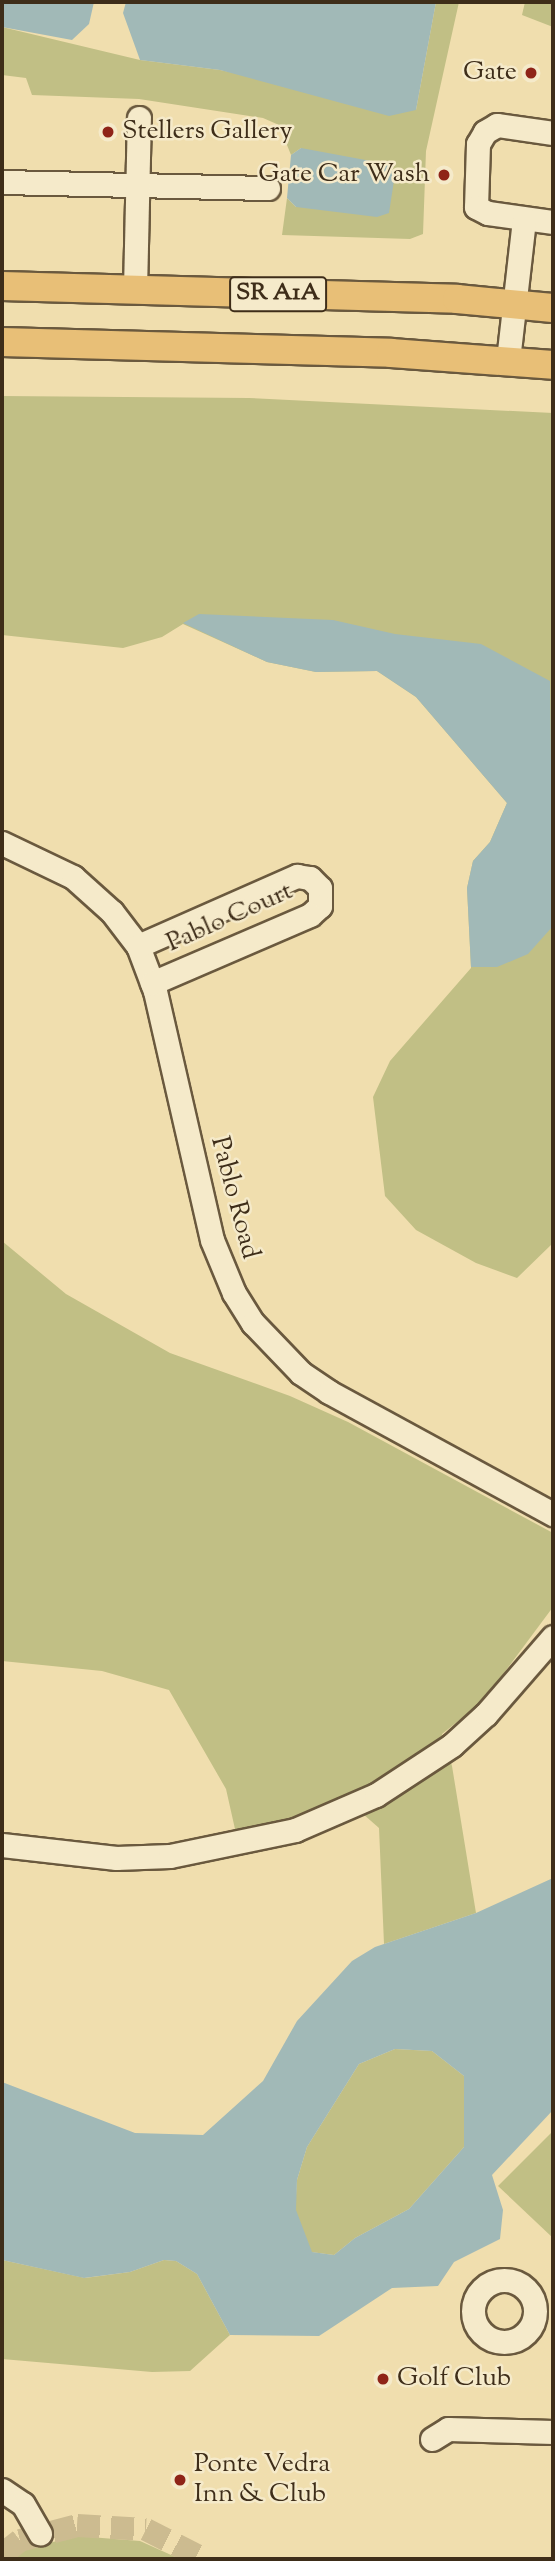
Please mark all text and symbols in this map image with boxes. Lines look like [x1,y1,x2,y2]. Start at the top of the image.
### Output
place label: Gate [463,57,517,89]
marker: Gate [523,65,539,81]
place label: Stellers Gallery [122,116,293,148]
marker: Stellers Gallery [100,124,116,140]
place label: Gate Car Wash [258,159,430,191]
marker: Gate Car Wash [436,167,452,183]
road number: SR A1A [229,274,327,314]
street label: Pablo Court [162,876,298,960]
street label: Pablo Road [203,1133,265,1263]
place label: Golf Club [397,2363,511,2395]
marker: Golf Club [375,2371,391,2387]
place label: Ponte Vedra Inn & Club [194,2449,330,2510]
marker: Ponte Vedra Inn & Club [172,2472,188,2488]

